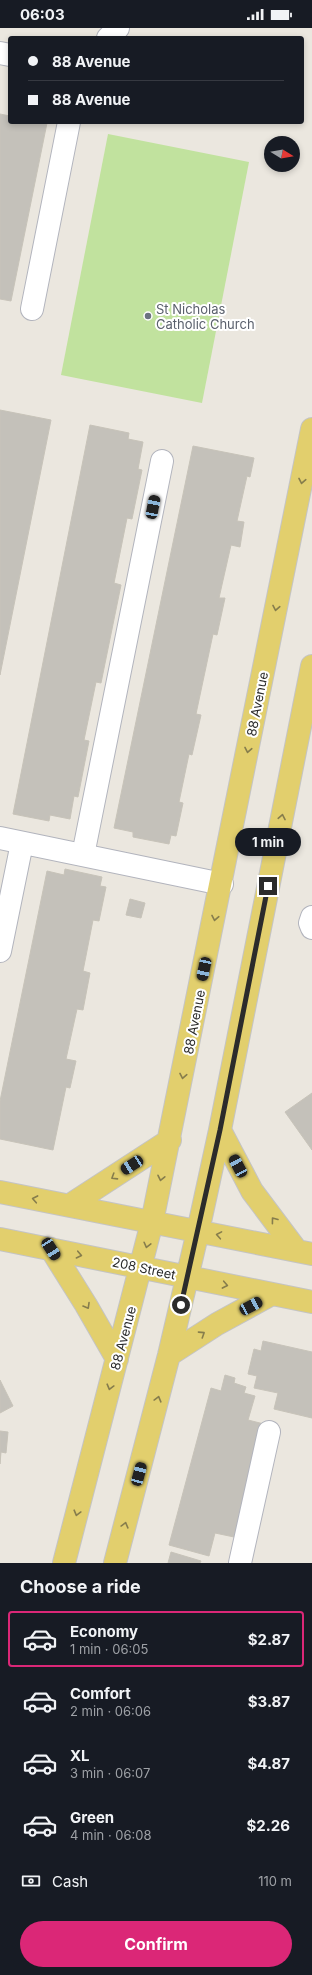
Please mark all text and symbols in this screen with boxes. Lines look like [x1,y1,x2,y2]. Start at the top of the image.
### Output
text: 06:03 [20,5,65,24]
text: 88 Avenue [52,52,131,71]
text: 88 Avenue [52,90,131,109]
north arrow [264,136,300,172]
map controls [264,136,300,172]
place label: St Nicholas Catholic Church [156,301,255,332]
marker: St Nicholas Catholic Church [143,311,153,321]
one-way arrow [298,478,306,484]
car [145,494,161,520]
one-way arrow [273,605,281,612]
street label: 88 Avenue [243,670,271,738]
one-way arrow [245,747,253,753]
one-way arrow [277,814,285,820]
callout: 1 min [235,828,301,856]
text: 1 min [252,834,284,850]
route end [259,877,277,895]
one-way arrow [211,915,219,921]
car [196,956,212,982]
street label: 88 Avenue [180,988,208,1056]
one-way arrow [179,1073,187,1079]
car [119,1153,145,1177]
car [227,1153,249,1179]
one-way arrow [111,1172,118,1180]
one-way arrow [158,1175,166,1181]
one-way arrow [32,1195,38,1203]
one-way arrow [272,1218,279,1225]
one-way arrow [216,1231,222,1240]
car [39,1236,63,1262]
one-way arrow [143,1242,151,1248]
one-way arrow [76,1250,83,1259]
street label: 208 Street [111,1253,177,1283]
one-way arrow [222,1280,228,1289]
car [238,1295,264,1317]
route start [172,1296,190,1314]
one-way arrow [82,1302,89,1309]
street label: 88 Avenue [107,1304,139,1372]
one-way arrow [198,1331,205,1338]
one-way arrow [106,1383,115,1390]
one-way arrow [153,1396,162,1403]
car [130,1461,148,1487]
one-way arrow [73,1509,82,1516]
one-way arrow [120,1522,129,1529]
text: Choose a ride [20,1576,141,1597]
icon: car [22,1621,58,1657]
text: Economy [70,1622,138,1641]
text: $2.87 [248,1630,290,1649]
text: 1 min · 06:05 [70,1641,148,1657]
icon: car [22,1683,58,1719]
text: Comfort [70,1684,131,1703]
text: $3.87 [248,1692,290,1711]
text: 2 min · 06:06 [70,1703,151,1719]
icon: car [22,1745,58,1781]
text: XL [70,1746,90,1765]
text: $4.87 [247,1754,290,1773]
text: 3 min · 06:07 [70,1765,150,1781]
icon: car [22,1807,58,1843]
text: Green [70,1808,114,1827]
text: $2.26 [247,1816,290,1835]
text: 4 min · 06:08 [70,1827,152,1843]
icon: cash [20,1870,42,1892]
text: Cash [52,1872,88,1891]
text: 110 m [258,1873,292,1889]
button: Confirm [20,1921,292,1967]

